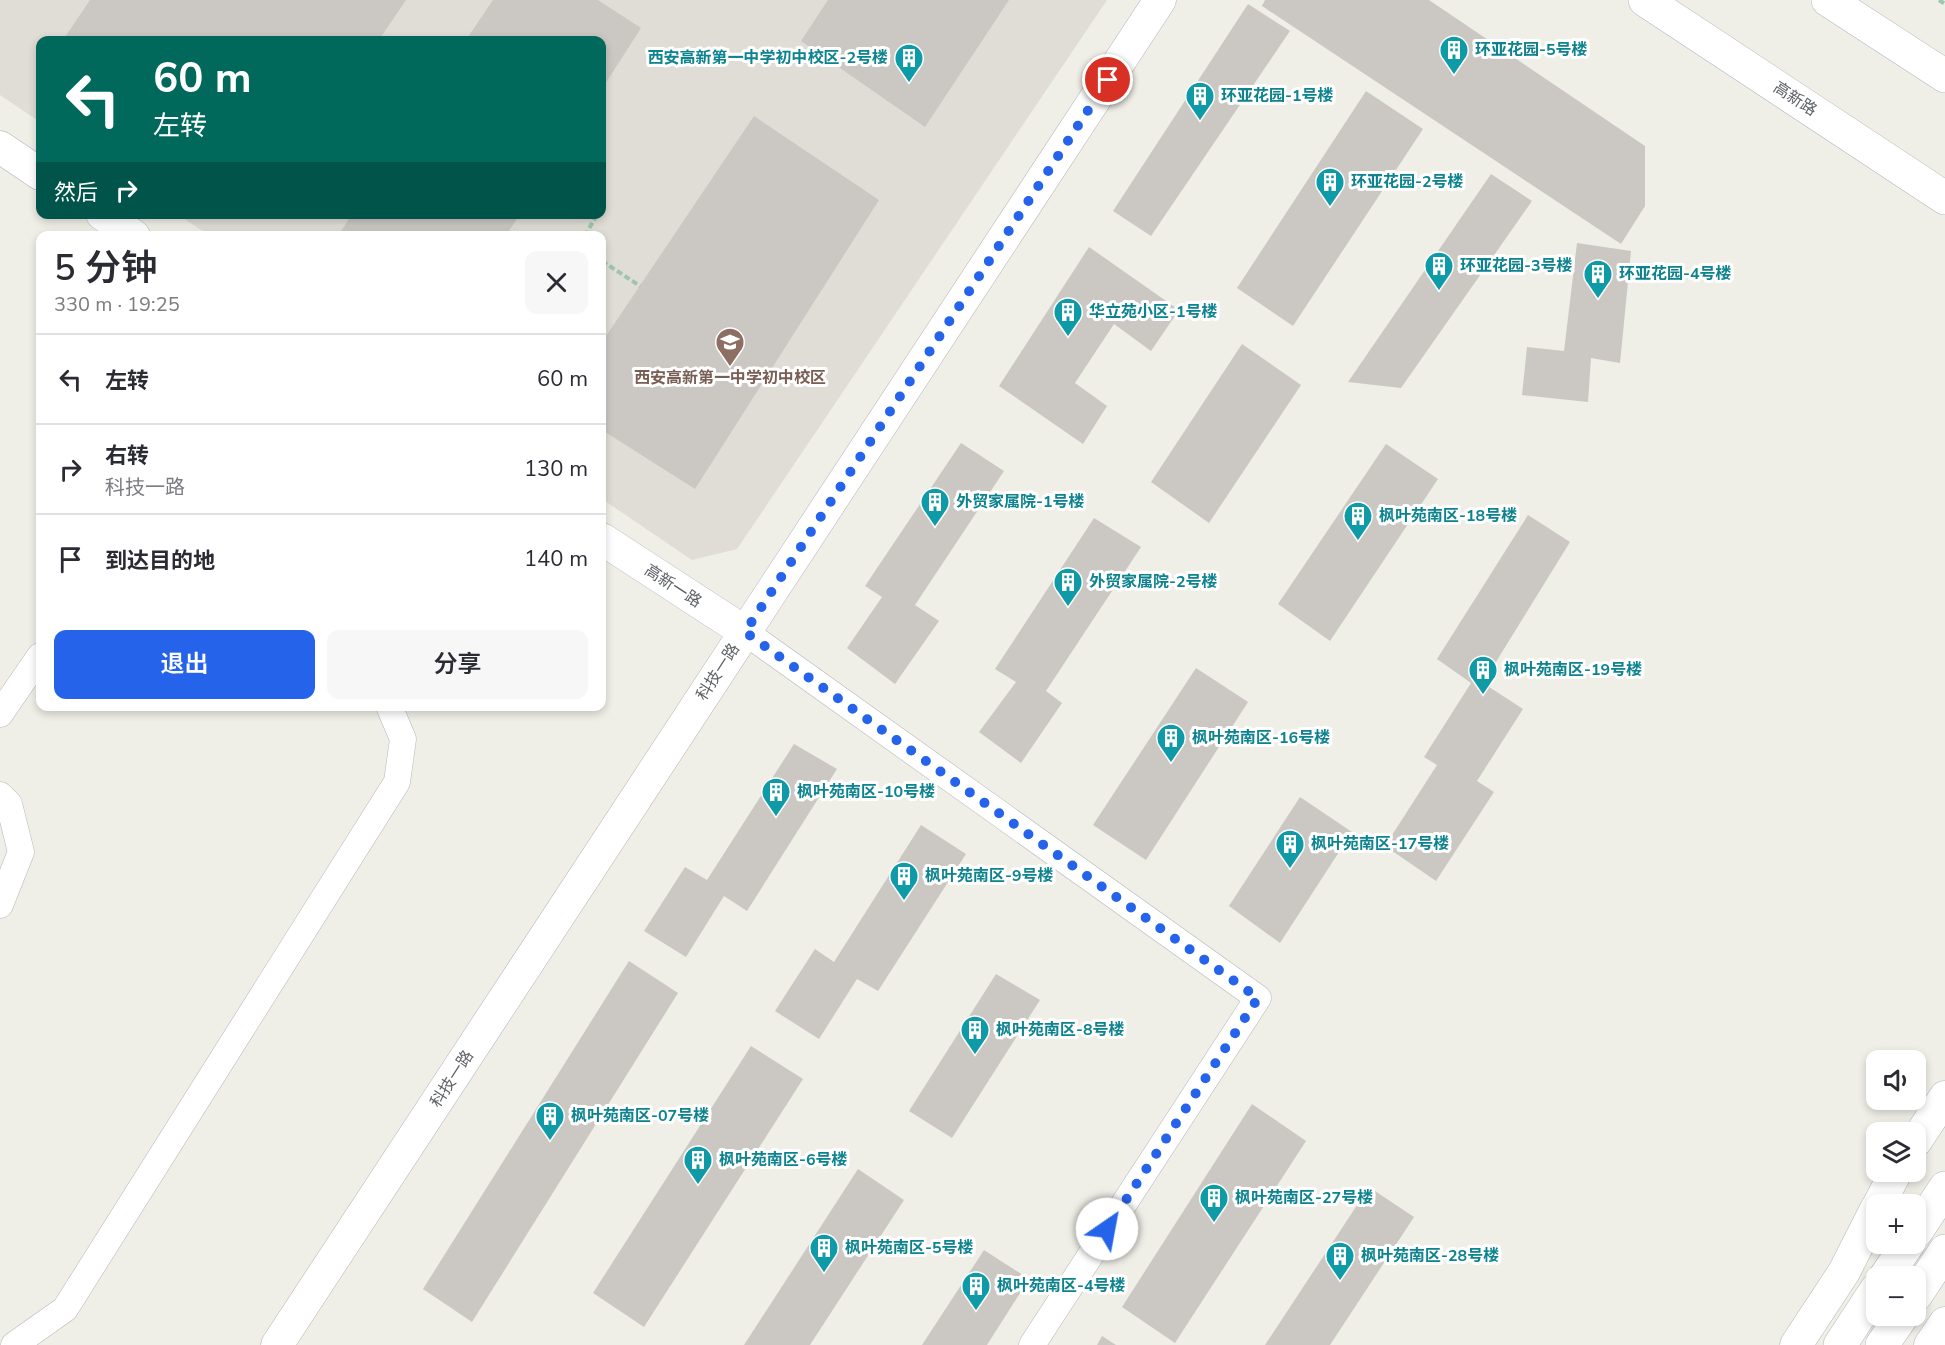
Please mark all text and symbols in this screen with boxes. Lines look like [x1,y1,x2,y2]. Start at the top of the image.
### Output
building icon: 环亚花园-5号楼 [1438,34,1470,76]
place label: 环亚花园-5号楼 [1475,39,1588,61]
building icon: 西安高新第一中学初中校区-2号楼 [893,42,925,84]
place label: 西安高新第一中学初中校区-2号楼 [647,47,888,69]
text: 60 m [153,50,252,107]
pin [1082,54,1133,105]
icon: left [54,60,132,138]
icon: arrive [1091,63,1124,96]
street label: 高新路 [1769,77,1821,121]
building icon: 环亚花园-1号楼 [1184,80,1216,122]
place label: 环亚花园-1号楼 [1221,85,1334,107]
text: 左转 [153,108,207,145]
building icon: 环亚花园-2号楼 [1314,166,1346,208]
place label: 环亚花园-2号楼 [1351,171,1464,193]
icon: right [110,174,143,207]
text: 然后 [54,178,98,208]
text: 5 分钟 [54,244,157,293]
building icon: 环亚花园-3号楼 [1423,250,1455,292]
button: close [525,251,588,314]
place label: 环亚花园-3号楼 [1460,255,1573,277]
building icon: 环亚花园-4号楼 [1582,258,1614,300]
place label: 环亚花园-4号楼 [1619,263,1732,285]
text: 330 m · 19:25 [54,291,180,318]
building icon: 华立苑小区-1号楼 [1052,296,1084,338]
place label: 华立苑小区-1号楼 [1089,301,1218,323]
school or university icon: 西安高新第一中学初中校区 [714,326,746,368]
icon: left [54,363,87,396]
text: 60 m [537,364,588,394]
text: 左转 [105,366,149,396]
place label: 西安高新第一中学初中校区 [634,367,826,389]
text: 右转 [105,441,149,471]
icon: right [54,453,87,486]
text: 130 m [524,454,588,484]
text: 科技一路 [105,474,185,501]
building icon: 外贸家属院-1号楼 [919,486,951,528]
place label: 外贸家属院-1号楼 [956,491,1085,513]
building icon: 枫叶苑南区-18号楼 [1342,500,1374,542]
place label: 枫叶苑南区-18号楼 [1379,505,1517,527]
icon: arrive [54,543,87,576]
text: 140 m [524,544,588,574]
text: 到达目的地 [105,546,215,576]
street label: 高新一路 [640,559,706,613]
building icon: 外贸家属院-2号楼 [1052,566,1084,608]
place label: 外贸家属院-2号楼 [1089,571,1218,593]
button: 退出 [54,630,315,699]
button: 分享 [327,630,588,699]
street label: 科技一路 [691,639,745,705]
building icon: 枫叶苑南区-19号楼 [1467,654,1499,696]
place label: 枫叶苑南区-19号楼 [1504,659,1642,681]
building icon: 枫叶苑南区-16号楼 [1155,722,1187,764]
place label: 枫叶苑南区-16号楼 [1192,727,1330,749]
building icon: 枫叶苑南区-10号楼 [760,776,792,818]
place label: 枫叶苑南区-10号楼 [797,781,935,803]
building icon: 枫叶苑南区-17号楼 [1274,828,1306,870]
place label: 枫叶苑南区-17号楼 [1311,833,1449,855]
building icon: 枫叶苑南区-9号楼 [888,860,920,902]
place label: 枫叶苑南区-9号楼 [925,865,1054,887]
building icon: 枫叶苑南区-8号楼 [959,1014,991,1056]
place label: 枫叶苑南区-8号楼 [996,1019,1125,1041]
street label: 科技一路 [425,1046,479,1112]
map controls [1866,1050,1926,1326]
button: sound [1866,1050,1926,1110]
building icon: 枫叶苑南区-07号楼 [534,1100,566,1142]
place label: 枫叶苑南区-07号楼 [571,1105,709,1127]
button: layers [1866,1122,1926,1182]
building icon: 枫叶苑南区-6号楼 [682,1144,714,1186]
place label: 枫叶苑南区-6号楼 [719,1149,848,1171]
building icon: 枫叶苑南区-27号楼 [1198,1182,1230,1224]
place label: 枫叶苑南区-27号楼 [1235,1187,1373,1209]
button: + [1866,1194,1926,1254]
position arrow [1075,1197,1139,1261]
building icon: 枫叶苑南区-5号楼 [808,1232,840,1274]
place label: 枫叶苑南区-5号楼 [845,1237,974,1259]
building icon: 枫叶苑南区-28号楼 [1324,1240,1356,1282]
place label: 枫叶苑南区-28号楼 [1361,1245,1499,1267]
button: − [1866,1266,1926,1326]
building icon: 枫叶苑南区-4号楼 [960,1270,992,1312]
place label: 枫叶苑南区-4号楼 [997,1275,1126,1297]

